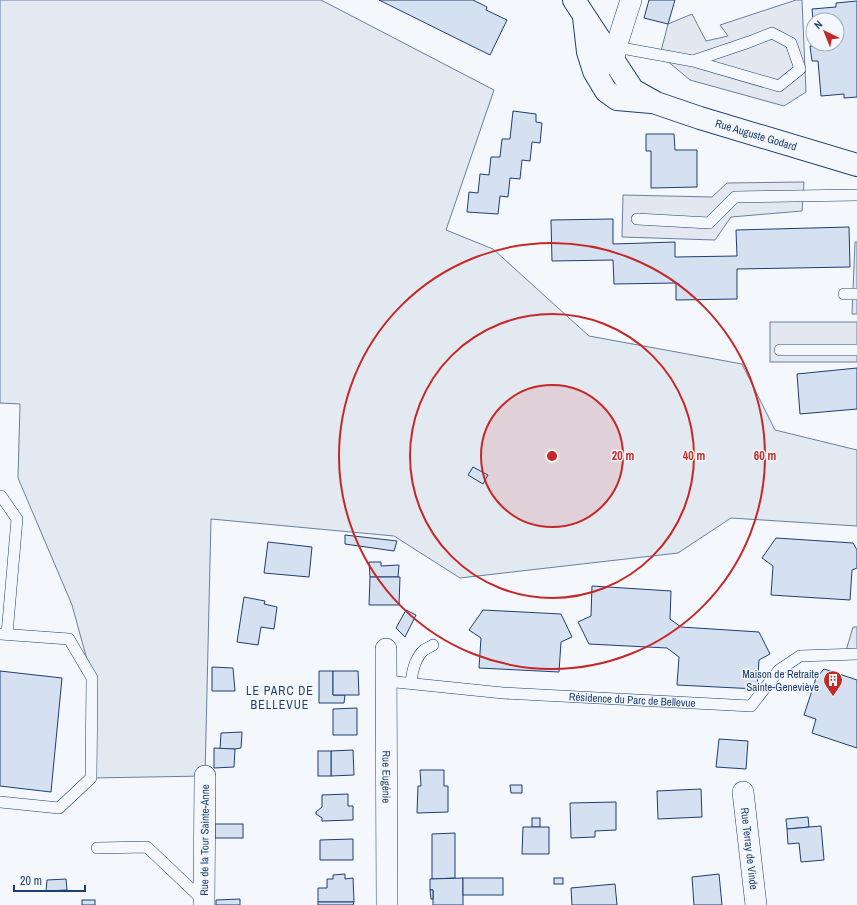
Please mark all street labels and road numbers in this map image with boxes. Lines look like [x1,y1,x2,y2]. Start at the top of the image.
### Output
street label: Rue Auguste Godard [714,116,798,154]
street label: Résidence du Parc de Bellevue [569,689,696,710]
street label: Rue Eugénie [379,751,394,803]
street label: Rue de la Tour Sainte-Anne [197,784,212,896]
street label: Rue Terray de Vinde [738,807,761,890]

